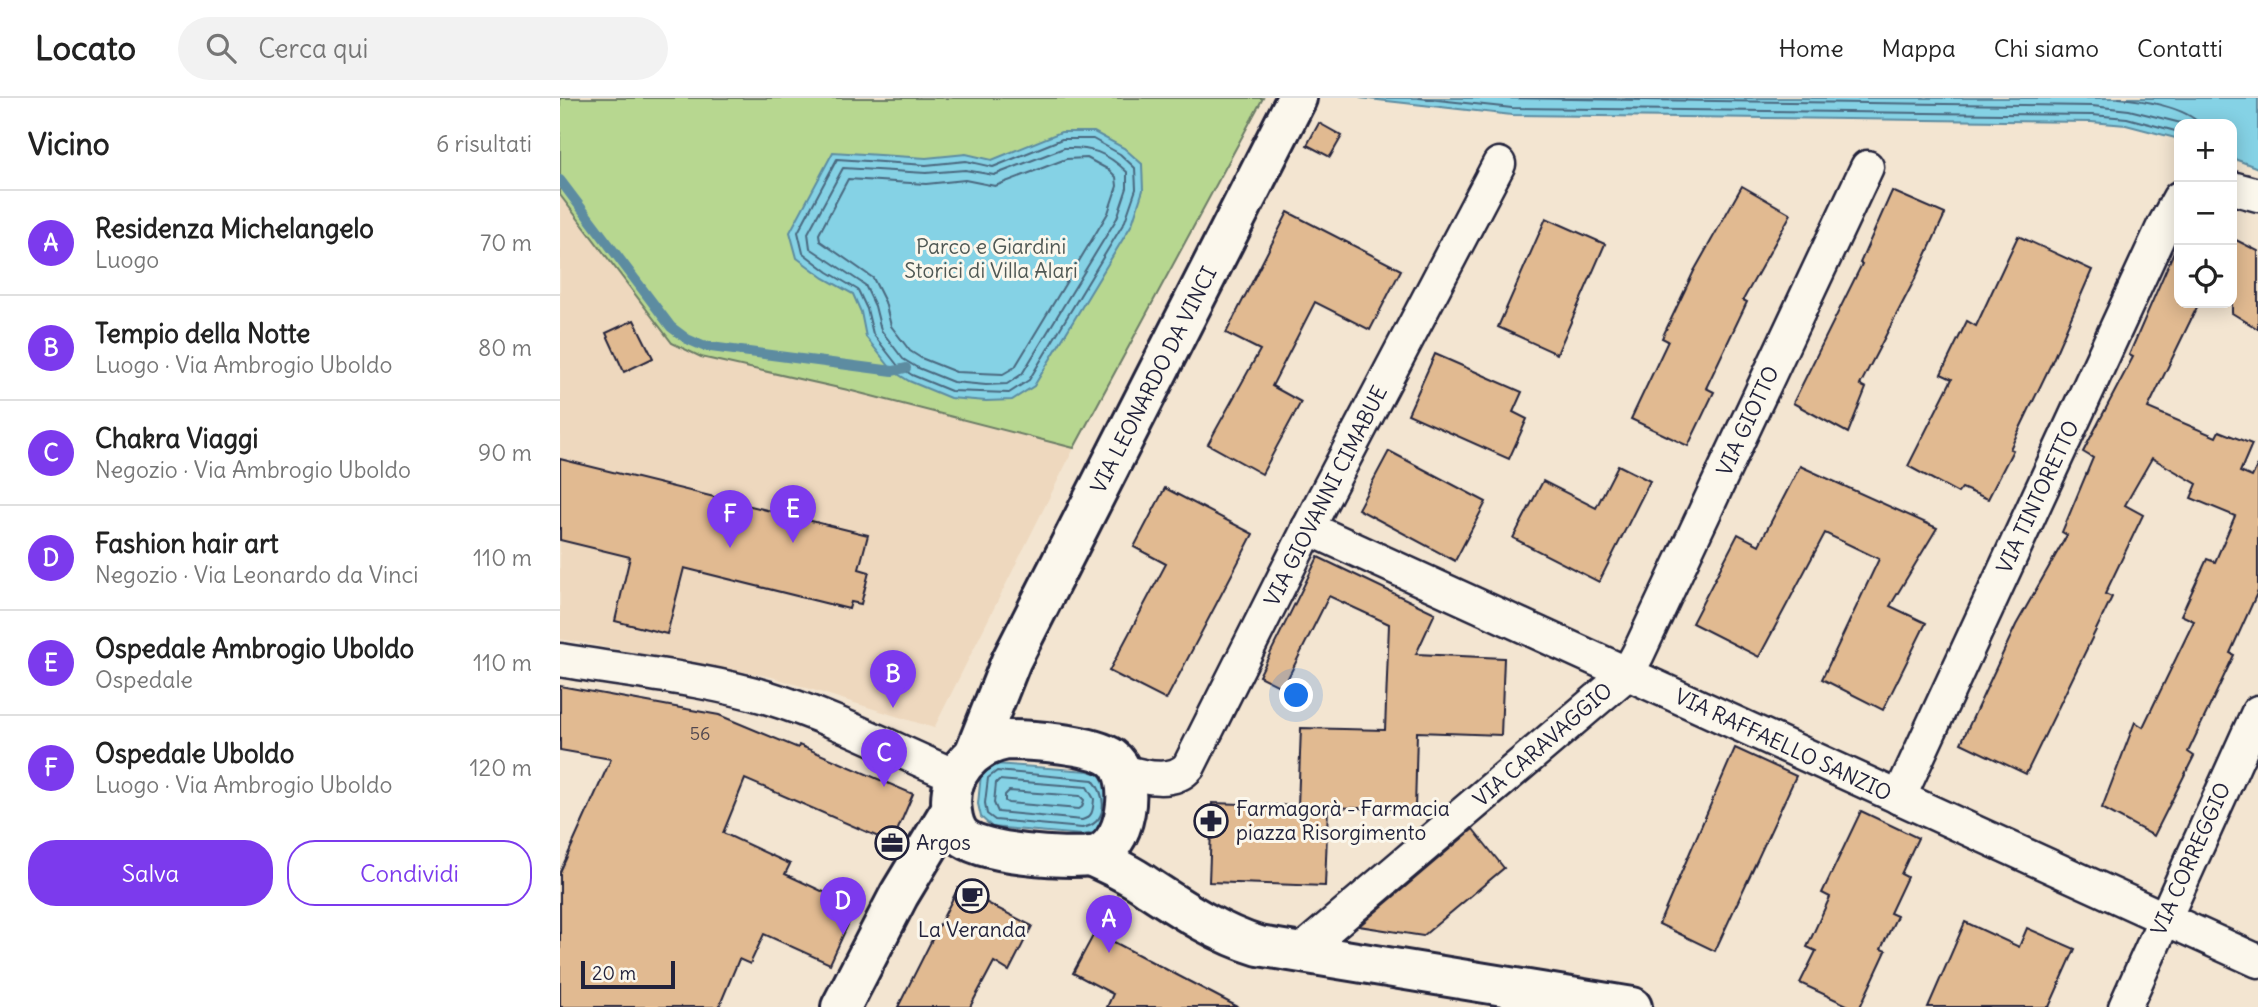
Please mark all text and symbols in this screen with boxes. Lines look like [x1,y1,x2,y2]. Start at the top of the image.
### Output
search box [178,17,668,80]
text: Locato [35,27,136,69]
icon: search [202,29,240,67]
text: Cerca qui [258,32,368,65]
text: Home [1779,33,1844,63]
text: Mappa [1882,33,1956,63]
text: Chi siamo [1994,33,2099,63]
text: Contatti [2137,33,2223,63]
map controls [2174,119,2237,308]
button: + [2174,119,2237,182]
text: Vicino [28,125,110,163]
text: 6 risultati [436,129,532,158]
button: − [2174,182,2237,245]
text: Residenza Michelangelo [95,212,374,245]
text: A [44,228,58,257]
text: 70 m [480,228,532,257]
park label: Parco e Giardini Storici di Villa Alari [904,233,1078,284]
text: Luogo [95,245,159,274]
button: locate [2174,245,2237,308]
street label: VIA LEONARDO DA VINCI [1085,262,1223,498]
text: Tempio della Notte [95,317,310,350]
text: B [43,333,59,362]
text: 80 m [478,333,532,362]
text: Luogo · Via Ambrogio Uboldo [95,350,392,379]
street label: VIA GIOTTO [1710,362,1785,480]
street label: VIA GIOVANNI CIMABUE [1258,381,1393,611]
street label: VIA TINTORETTO [1990,416,2085,577]
text: Chakra Viaggi [95,422,258,455]
text: C [43,438,59,467]
text: 90 m [478,438,532,467]
text: Negozio · Via Ambrogio Uboldo [95,455,411,484]
pin: E [770,485,816,543]
pin: F [707,490,753,548]
text: Fashion hair art [95,527,279,560]
text: D [43,543,59,572]
text: 110 m [473,543,532,572]
text: Negozio · Via Leonardo da Vinci [95,560,418,589]
text: Ospedale Ambrogio Uboldo [95,632,414,665]
text: E [44,648,58,677]
text: 110 m [473,648,532,677]
pin: B [870,650,916,708]
text: Ospedale [95,665,193,694]
street label: VIA CARAVAGGIO [1468,677,1618,812]
your location [1279,678,1313,712]
street label: VIA RAFFAELLO SANZIO [1670,682,1896,807]
house number: 56 [690,722,710,745]
pin: C [861,729,907,787]
text: Ospedale Uboldo [95,737,294,770]
text: F [44,753,58,782]
text: 120 m [469,753,532,782]
text: Luogo · Via Ambrogio Uboldo [95,770,392,799]
street label: VIA CORREGGIO [2145,778,2236,939]
place label: Farmagorà - Farmacia piazza Risorgimento [1236,795,1450,846]
pharmacy icon: Farmagorà - Farmacia piazza Risorgimento [1192,802,1230,840]
office icon: Argos [873,824,911,862]
place label: Argos [916,829,971,856]
button: Salva [28,840,273,906]
button: Condividi [287,840,532,906]
pin: D [820,877,866,935]
cafe icon: La Veranda [953,877,991,915]
pin: A [1086,895,1132,953]
place label: La Veranda [918,916,1026,943]
scale bar [581,958,676,990]
text: 20 m [592,961,636,985]

